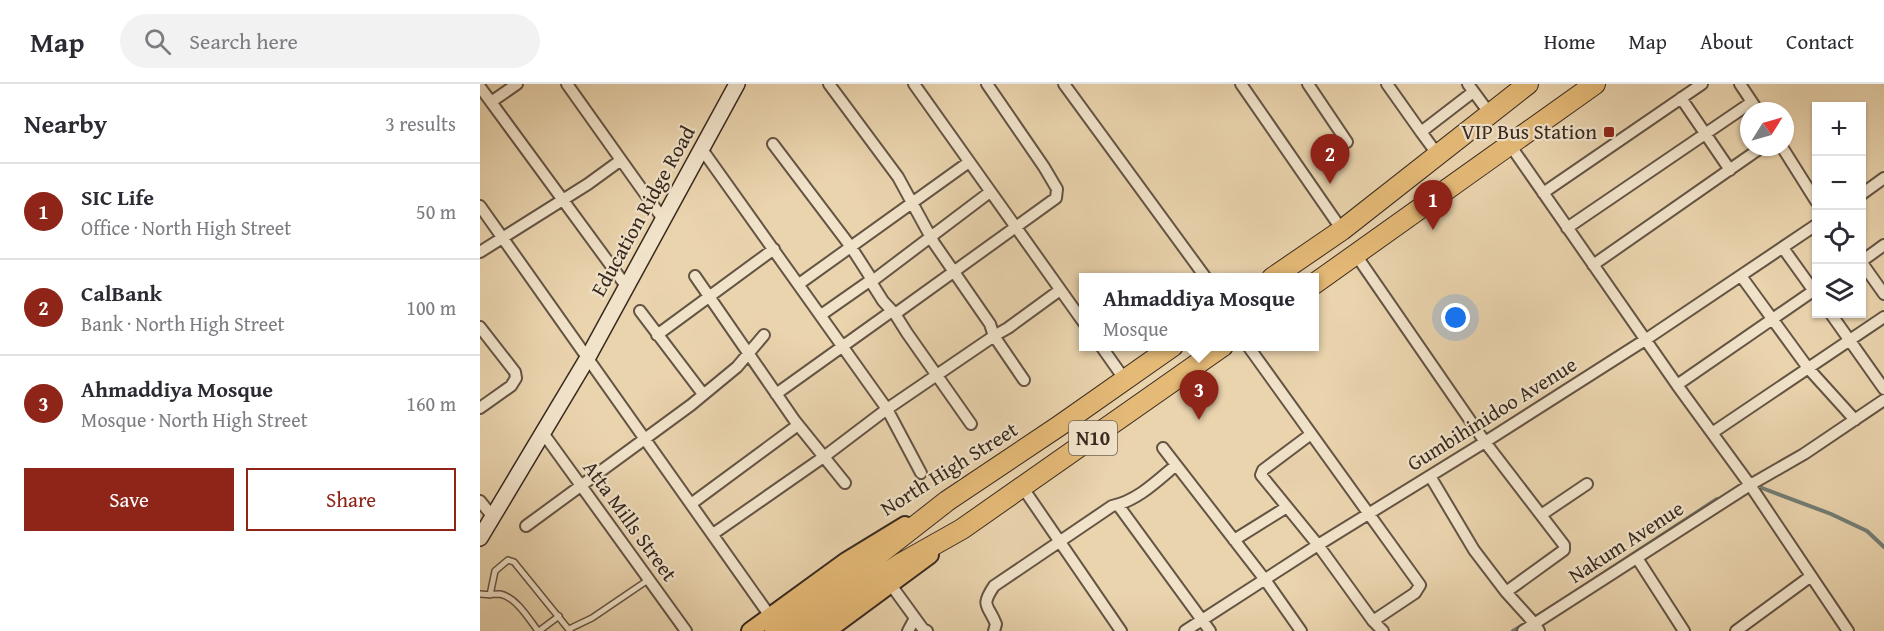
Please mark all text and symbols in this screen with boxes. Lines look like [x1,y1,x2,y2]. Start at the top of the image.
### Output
search box [120,14,540,68]
text: Map [30,21,84,62]
icon: search [141,25,174,58]
text: Search here [189,25,298,57]
text: Home [1544,26,1595,57]
text: Map [1628,26,1667,57]
text: About [1700,26,1753,57]
text: Contact [1786,26,1854,57]
north arrow [1740,102,1794,156]
map controls [1812,102,1866,318]
button: + [1812,102,1866,156]
text: Nearby [24,104,107,143]
text: 3 results [385,109,456,138]
place label: VIP Bus Station [1461,116,1597,147]
street label: Education Ridge Road [583,119,703,302]
marker: VIP Bus Station [1602,125,1616,139]
pin: 2 [1310,135,1350,184]
button: − [1812,156,1866,210]
pin: 1 [1414,180,1452,230]
text: SIC Life [81,181,154,213]
text: 1 [38,197,49,226]
text: 50 m [416,197,456,226]
button: locate [1812,210,1866,264]
text: Office · North High Street [81,213,291,242]
button: layers [1812,264,1866,318]
popup [1079,273,1319,351]
text: CalBank [81,277,162,309]
text: Ahmaddiya Mosque [1103,282,1295,314]
text: 2 [38,293,49,322]
text: 100 m [406,293,456,322]
your location [1441,303,1470,332]
text: Bank · North High Street [81,309,285,338]
text: Mosque [1103,314,1168,343]
street label: Gumbihinidoo Avenue [1401,349,1583,478]
pin: 3 [1180,370,1218,420]
text: Ahmaddiya Mosque [81,373,273,405]
text: 3 [38,389,49,418]
text: 160 m [406,389,456,418]
text: Mosque · North High Street [81,405,308,434]
street label: North High Street [874,414,1024,523]
road number: N10 [1069,421,1117,455]
street label: Atta Mills Street [576,454,685,588]
button: Save [24,468,234,531]
button: Share [246,468,456,531]
street label: Nakum Avenue [1562,493,1690,591]

